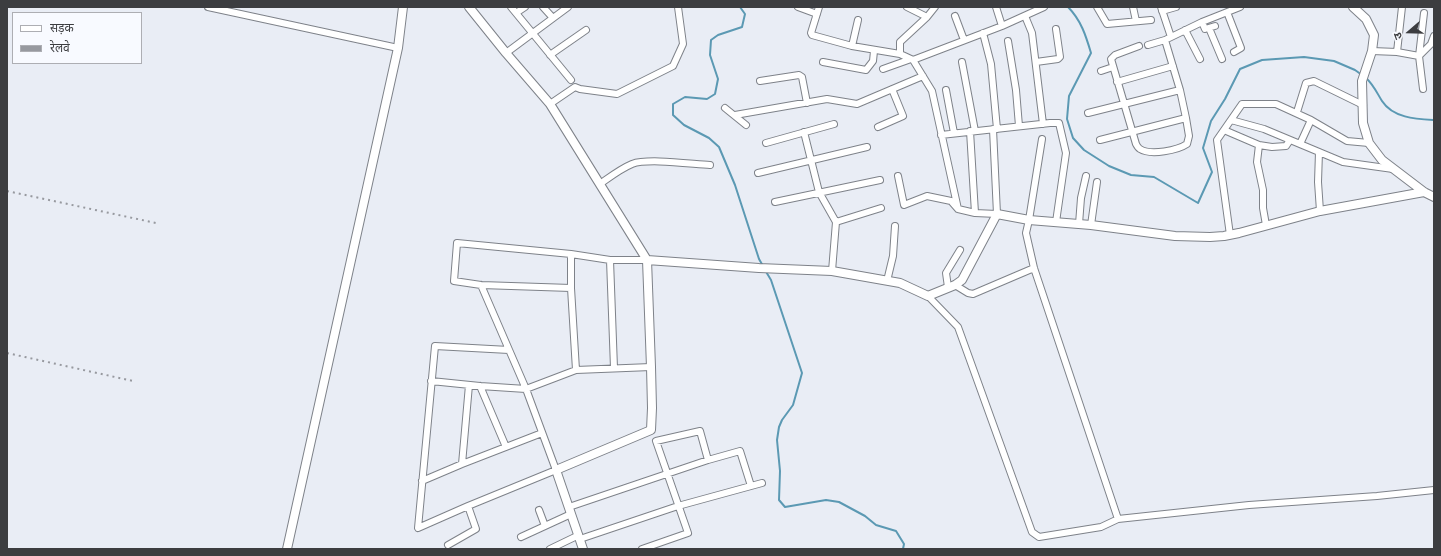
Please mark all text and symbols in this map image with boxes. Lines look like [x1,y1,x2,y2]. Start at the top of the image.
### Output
legend [12,12,142,64]
north arrow [1389,12,1429,52]
text: सड़क [50,20,74,35]
text: उ [1390,31,1405,42]
text: रेलवे [50,40,70,55]

